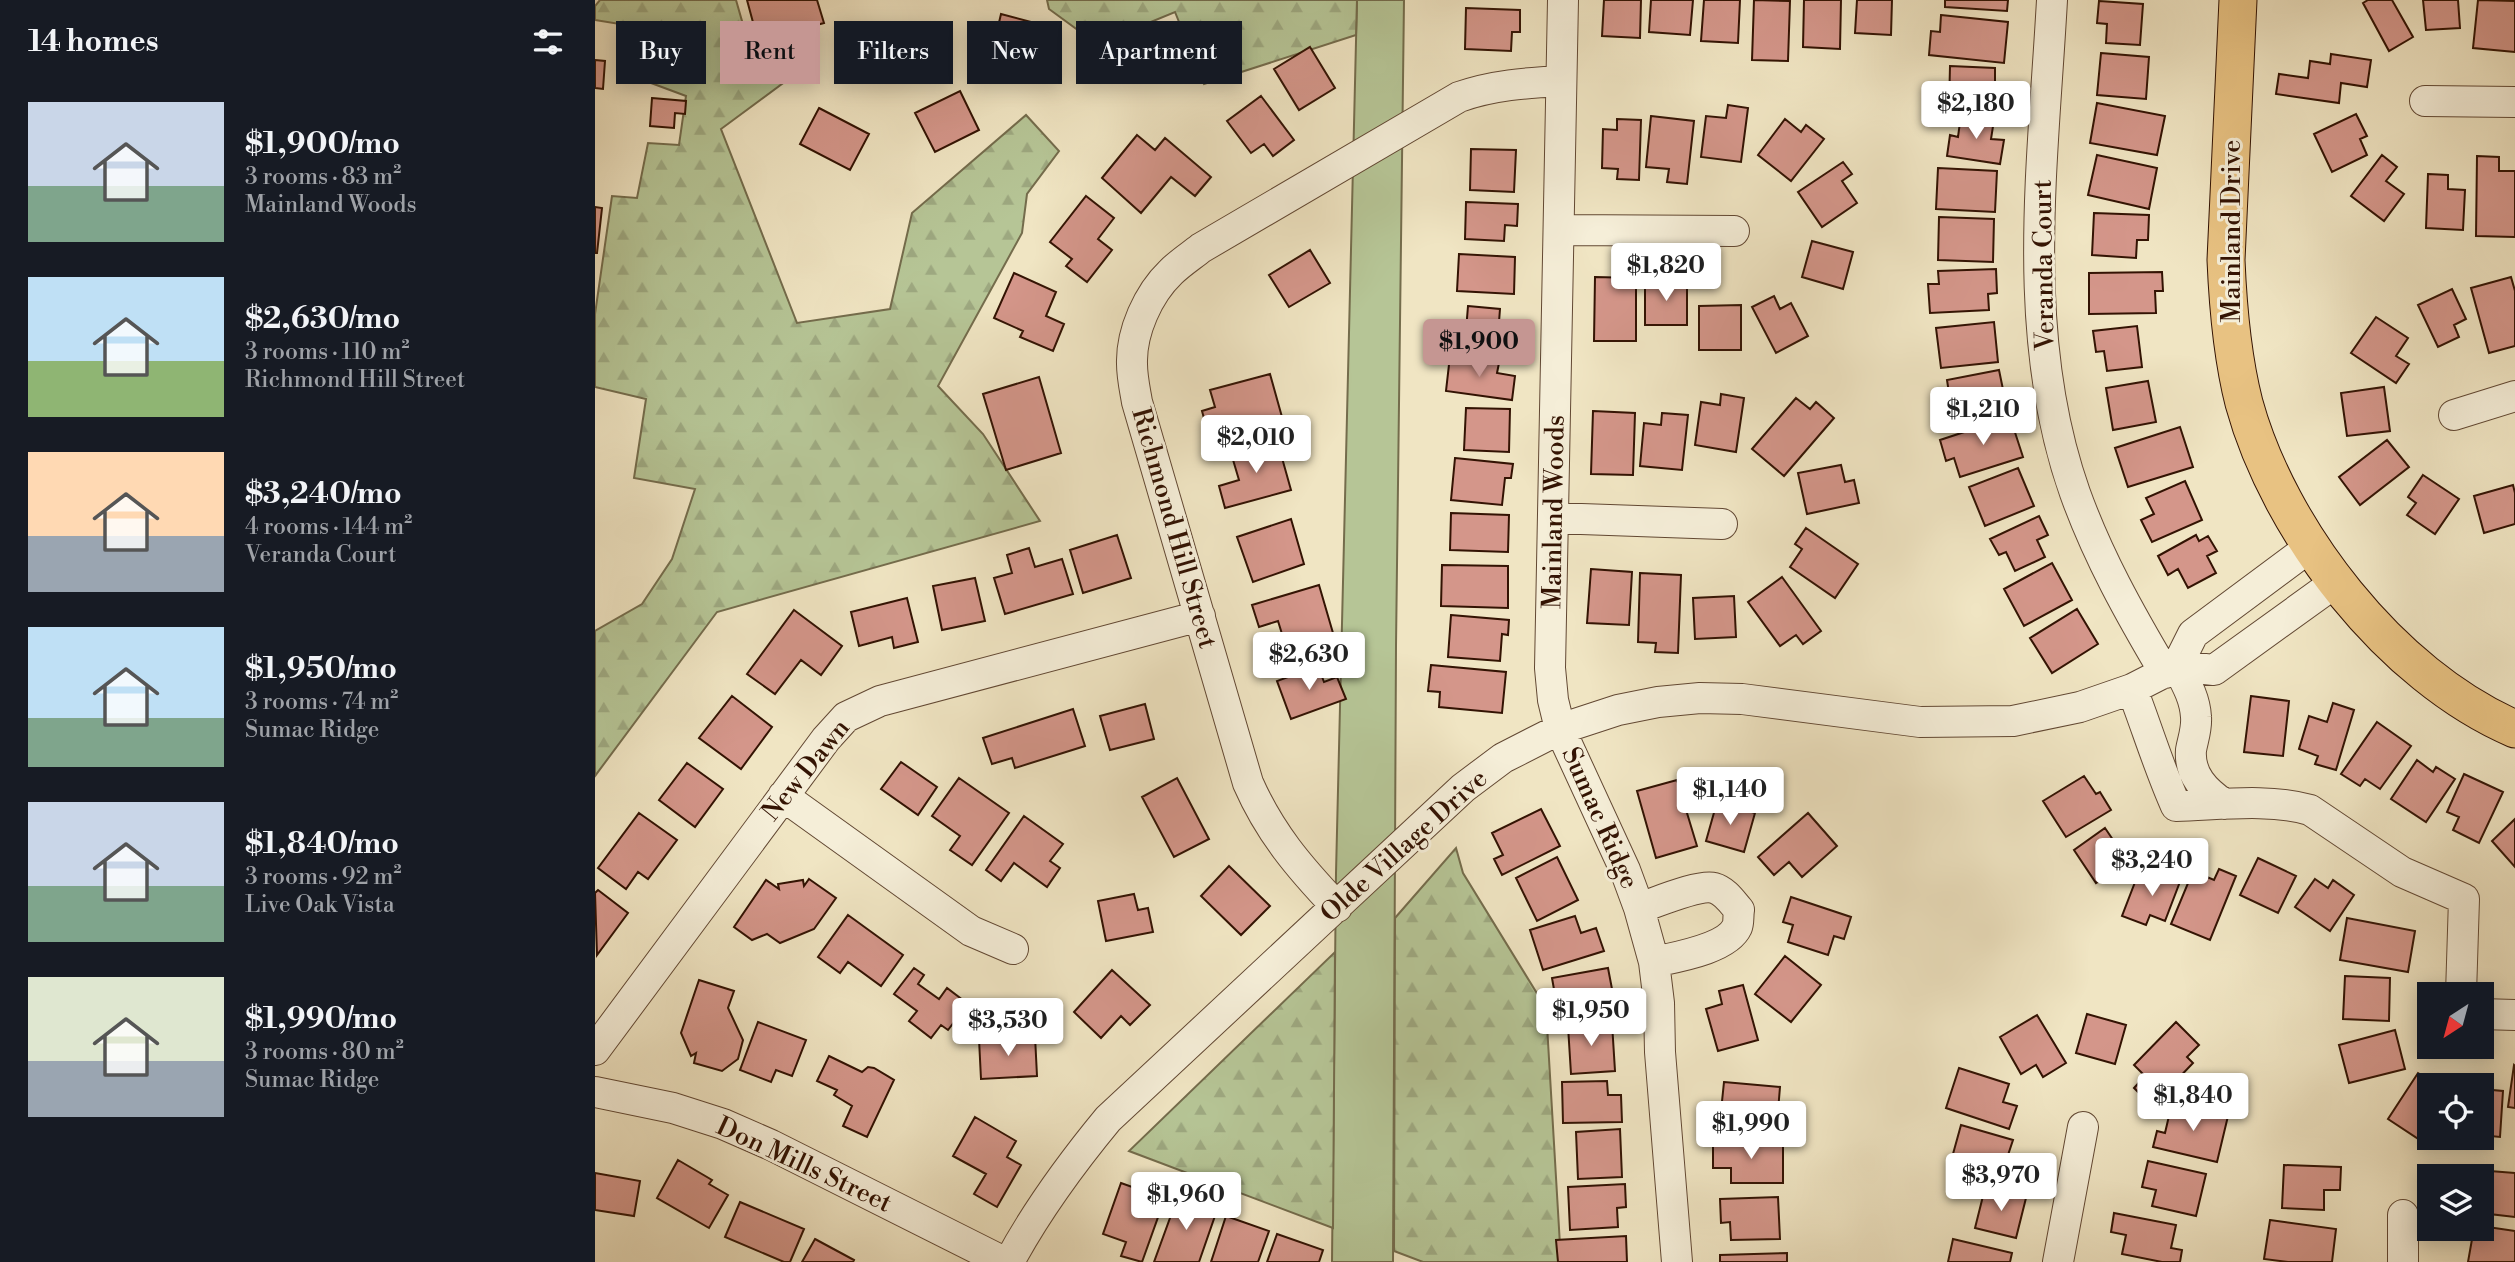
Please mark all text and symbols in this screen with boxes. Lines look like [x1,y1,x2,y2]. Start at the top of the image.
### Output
chip: Buy [616,21,706,84]
chip: Rent [720,21,820,84]
chip: Filters [834,21,953,84]
chip: New [967,21,1062,84]
chip: Apartment [1076,21,1242,84]
text: 14 homes [28,23,159,61]
icon: filters [529,23,567,61]
pin: $2,180 [1919,82,2033,141]
text: $2,180 [1937,90,2015,118]
text: $1,900/mo [245,125,400,163]
icon: home [84,130,168,214]
street label: Mainland Drive [2216,140,2248,322]
text: 3 rooms · 83 m² [245,163,401,191]
street label: Veranda Court [2027,179,2062,352]
text: Mainland Woods [245,191,417,219]
pin: $1,820 [1609,244,1723,303]
text: $1,820 [1627,252,1705,280]
text: $2,630/mo [245,300,400,338]
icon: home [84,305,168,389]
pin: $1,900 [1422,320,1536,379]
text: $1,900 [1439,328,1519,356]
text: 3 rooms · 110 m² [245,338,409,366]
text: Richmond Hill Street [245,366,465,394]
pin: $1,210 [1926,388,2040,447]
text: $1,210 [1946,396,2020,424]
street label: Richmond Hill Street [1124,404,1224,652]
street label: Mainland Woods [1536,415,1572,609]
pin: $2,010 [1199,416,1313,475]
text: $2,010 [1217,424,1295,452]
text: $3,240/mo [245,475,402,513]
icon: home [84,480,168,564]
text: 4 rooms · 144 m² [245,513,412,541]
text: Veranda Court [245,541,396,569]
pin: $2,630 [1252,632,1366,692]
text: $2,630 [1269,641,1349,669]
text: $1,950/mo [245,650,397,688]
icon: home [84,655,168,739]
text: 3 rooms · 74 m² [245,688,398,716]
street label: New Dawn [755,713,857,827]
text: Sumac Ridge [245,716,379,744]
street label: Sumac Ridge [1555,742,1645,894]
street label: Olde Village Drive [1314,763,1494,929]
pin: $1,140 [1673,768,1787,827]
text: $1,140 [1693,776,1767,804]
text: $1,840/mo [245,825,399,863]
icon: home [84,830,168,914]
pin: $3,240 [2095,838,2209,898]
text: $3,240 [2111,847,2193,875]
text: 3 rooms · 92 m² [245,863,401,891]
text: Live Oak Vista [245,891,395,919]
north arrow [2417,982,2494,1059]
map controls [2417,982,2494,1241]
pin: $1,950 [1534,988,1648,1048]
text: $1,950 [1552,997,1630,1025]
pin: $3,530 [951,998,1065,1058]
text: $1,990/mo [245,1000,397,1038]
icon: home [84,1005,168,1089]
text: $3,530 [968,1007,1048,1035]
text: 3 rooms · 80 m² [245,1038,404,1066]
text: Sumac Ridge [245,1066,379,1094]
button: locate [2417,1073,2494,1150]
pin: $1,840 [2136,1074,2250,1133]
text: $1,840 [2153,1082,2233,1110]
pin: $1,990 [1694,1102,1808,1161]
street label: Don Mills Street [711,1110,897,1220]
text: $1,990 [1712,1110,1790,1138]
pin: $3,970 [1944,1154,2058,1213]
text: $3,970 [1962,1162,2040,1190]
button: layers [2417,1164,2494,1241]
pin: $1,960 [1129,1172,1243,1232]
text: $1,960 [1147,1181,1225,1209]

